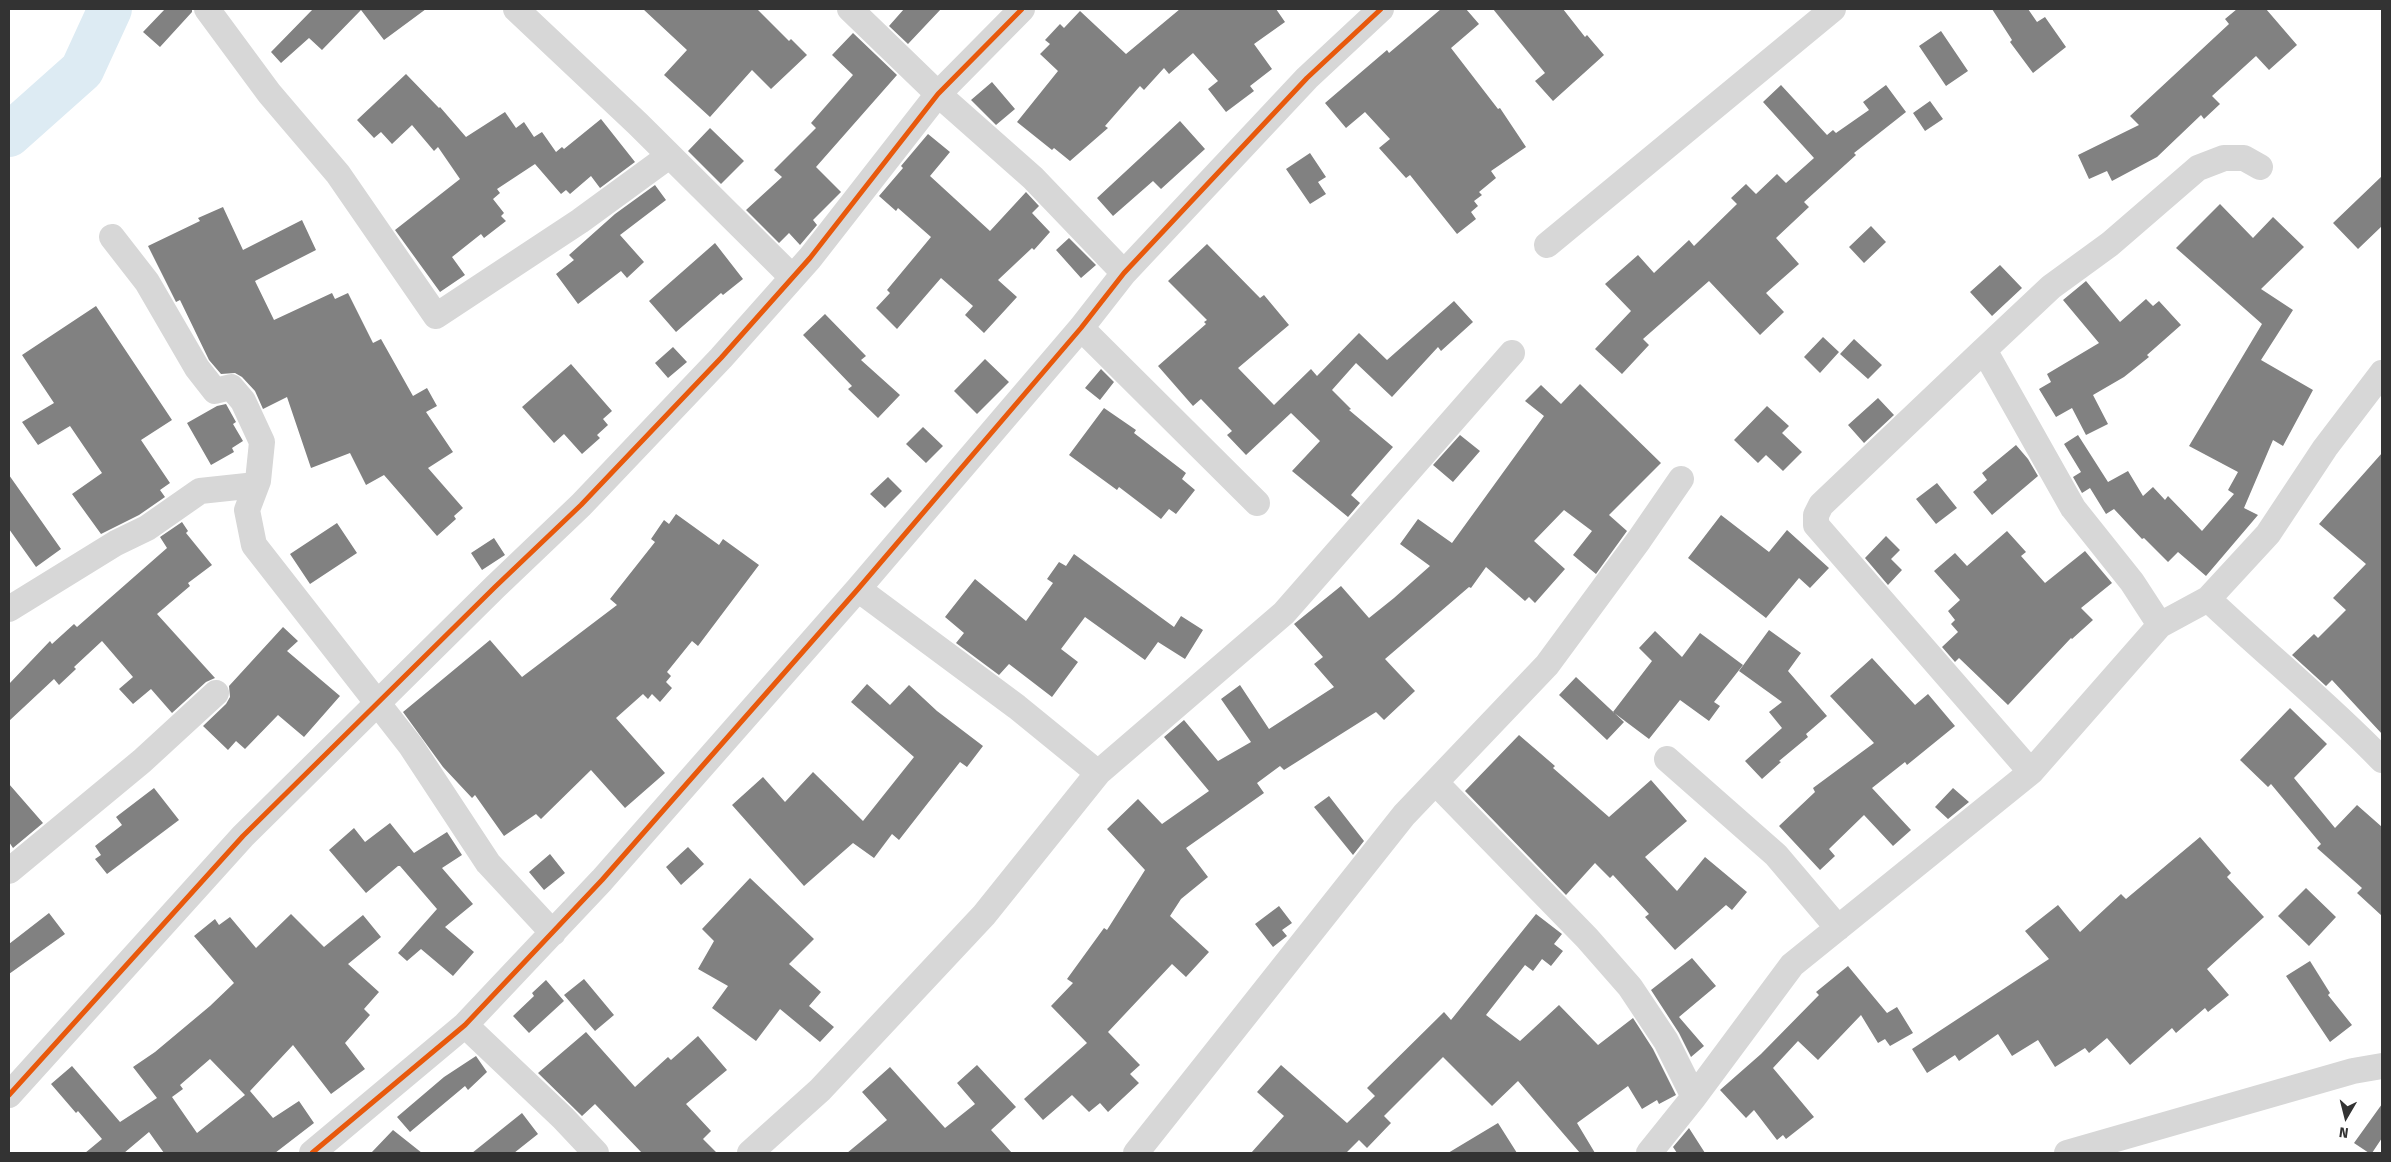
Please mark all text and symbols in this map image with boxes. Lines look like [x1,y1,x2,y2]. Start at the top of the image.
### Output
north arrow [2321,1092,2371,1142]
text: N [2338,1123,2350,1141]

